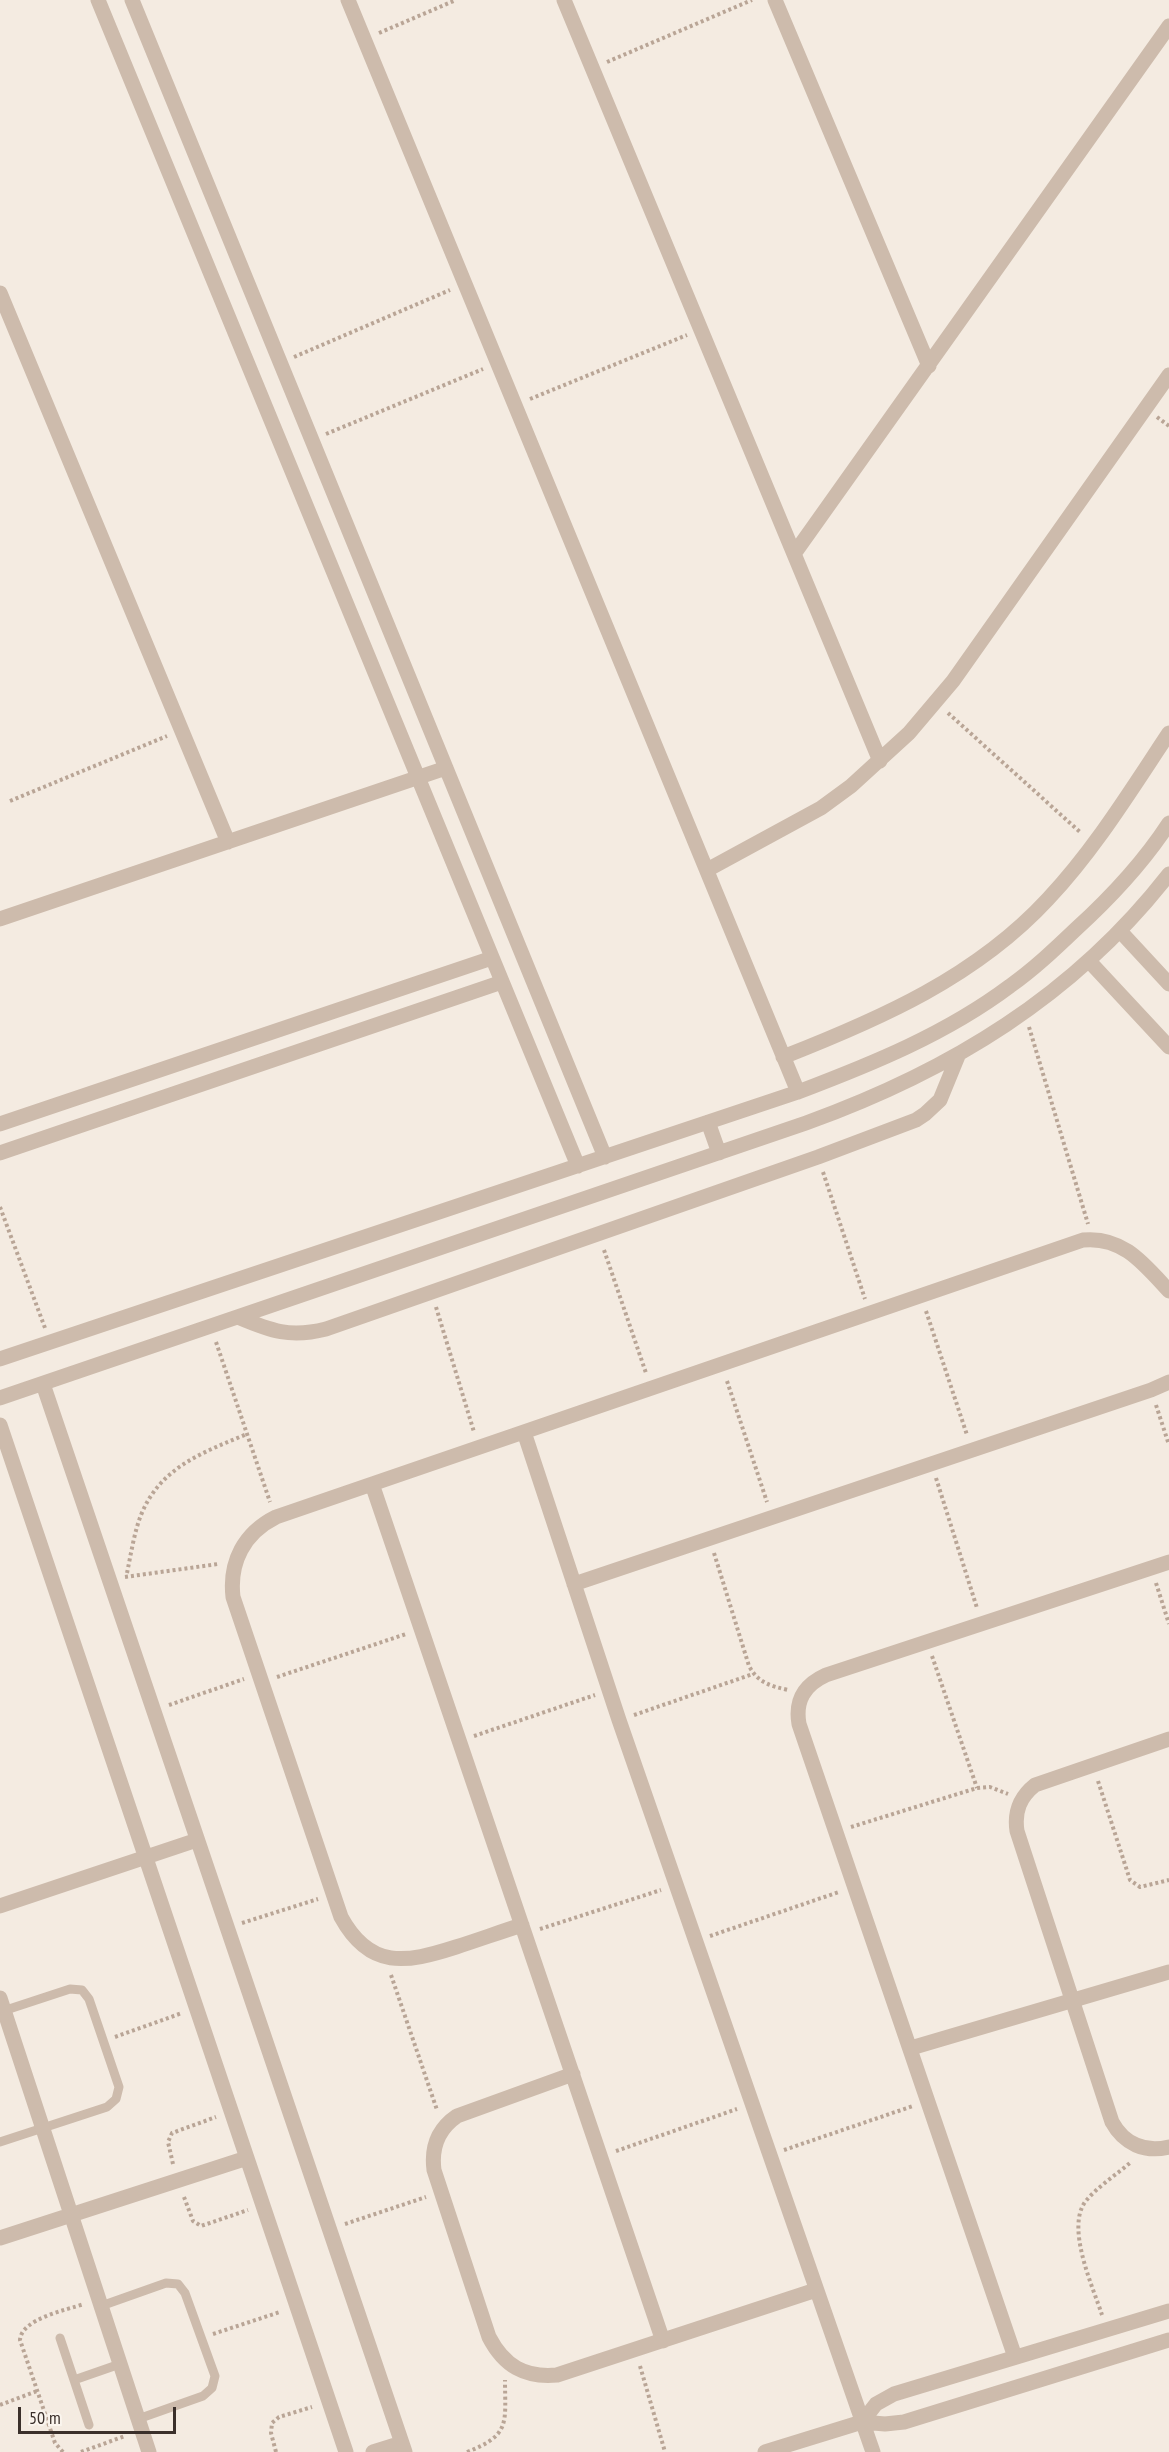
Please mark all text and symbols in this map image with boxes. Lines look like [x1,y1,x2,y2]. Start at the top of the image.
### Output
scale bar [21,2395,178,2433]
text: 50 m [29,2406,61,2429]

